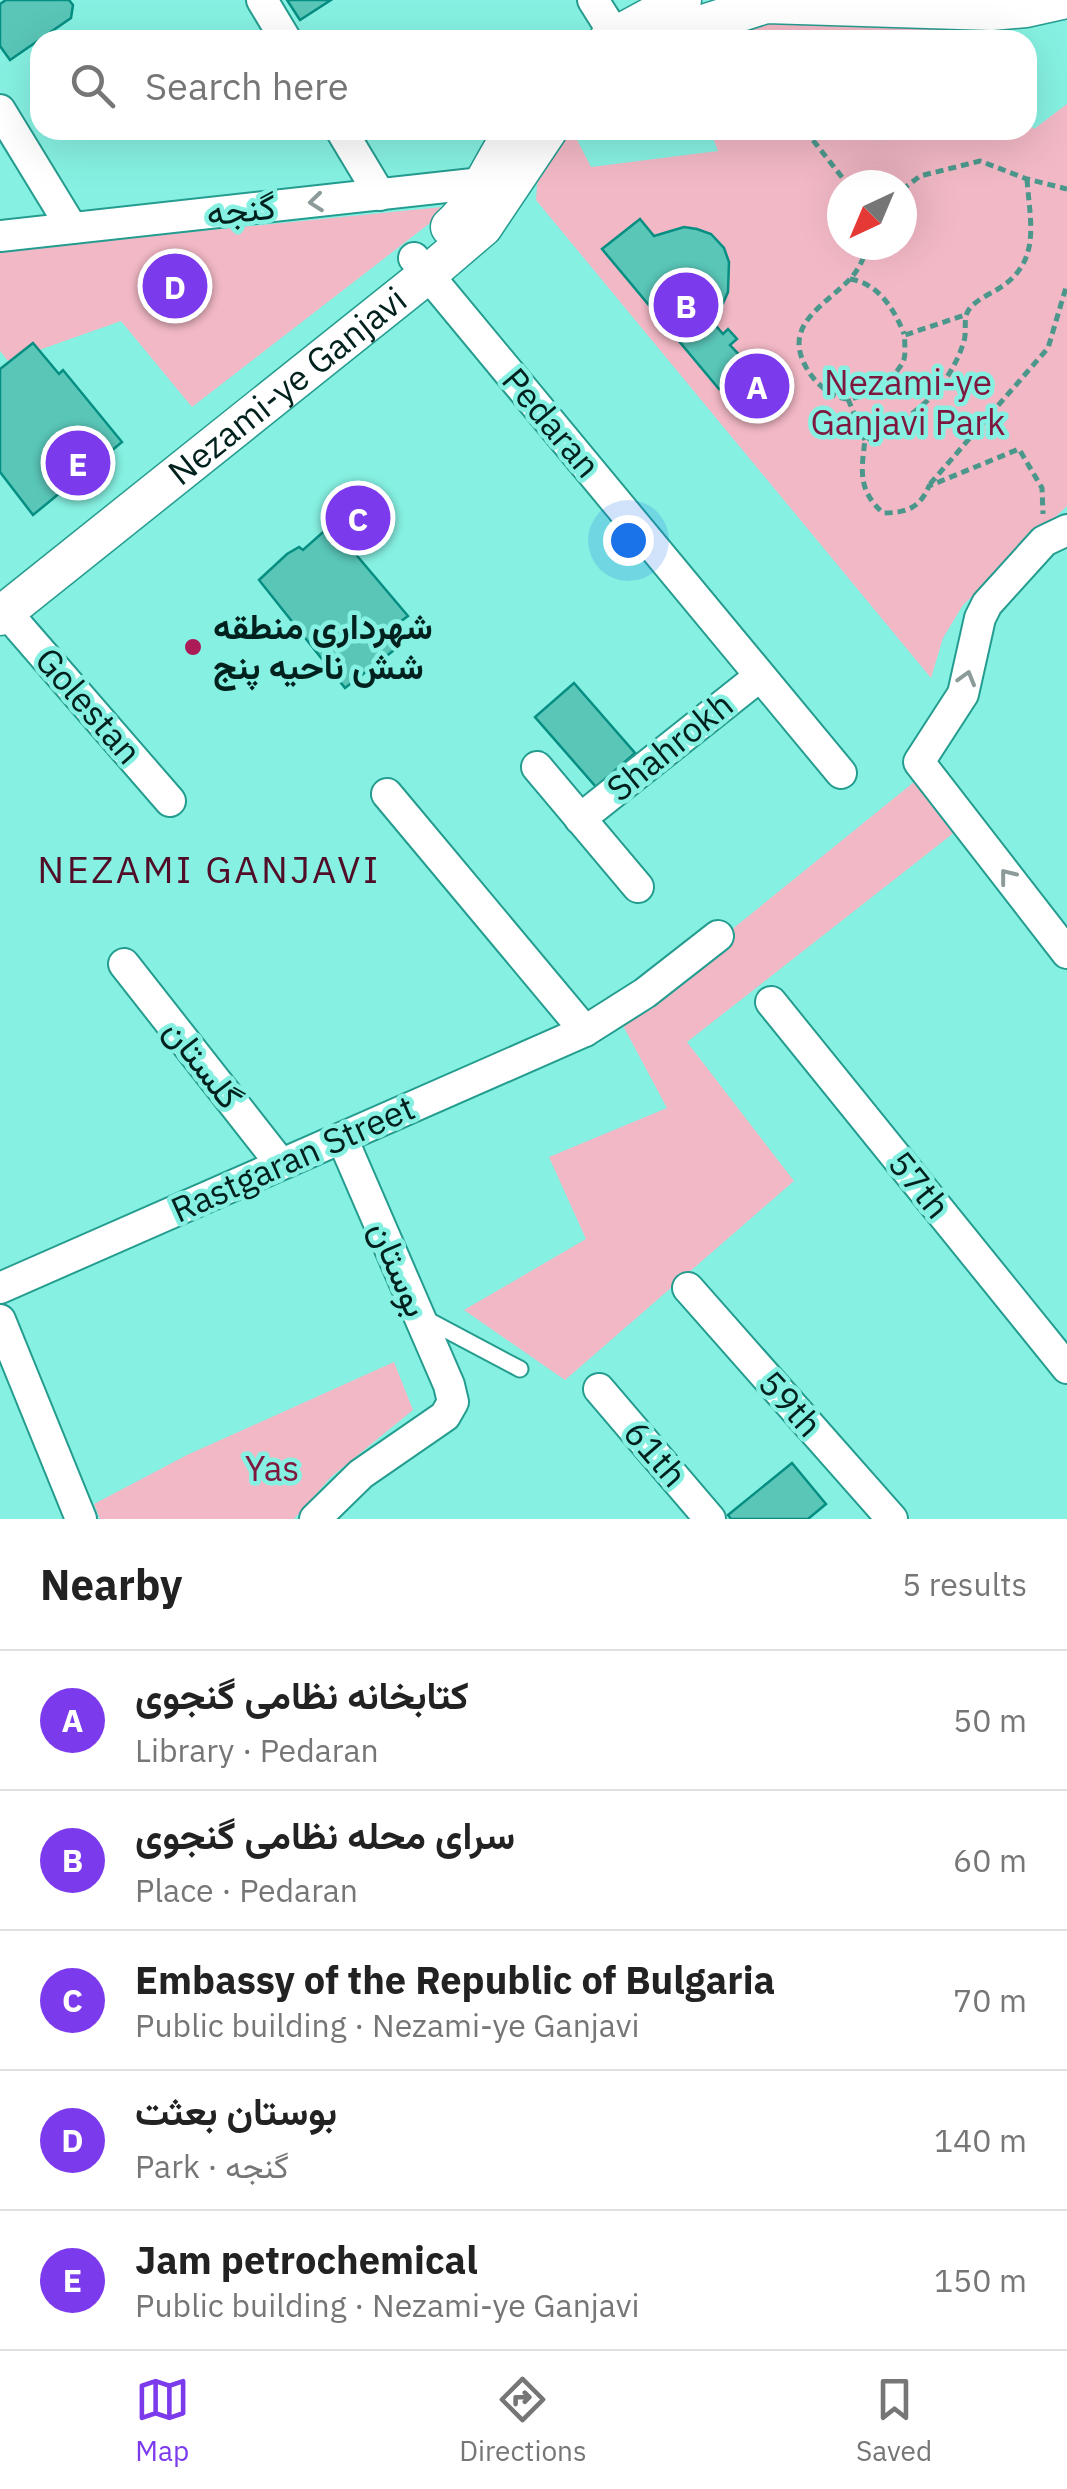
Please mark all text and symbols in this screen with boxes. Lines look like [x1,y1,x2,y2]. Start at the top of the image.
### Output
search box [30,30,1037,140]
icon: search [65,58,120,113]
text: Search here [145,61,349,110]
north arrow [827,170,917,260]
street label: گنجه [204,183,278,236]
one-way arrow [307,190,323,212]
pin: D [142,248,208,324]
pin: B [654,268,718,342]
street label: Nezami-ye Ganjavi [158,276,416,495]
pin: A [724,348,790,424]
street label: Pedaran [492,358,611,487]
park label: Nezami-ye Ganjavi Park [810,359,1006,445]
pin: E [46,426,110,500]
pin: C [326,480,390,556]
your location [603,515,654,566]
place label: شهرداری منطقه شش ناحیه پنج [213,603,433,691]
marker: شهرداری منطقه شش ناحیه پنج [182,636,204,658]
street label: Golestan [25,637,152,773]
one-way arrow [956,670,977,687]
street label: Shahrokh [597,681,742,811]
district label: NEZAMI GANJAVI [37,844,381,893]
one-way arrow [1002,869,1019,887]
street label: گلستان [154,1009,253,1118]
street label: Rastgaran Street [164,1084,422,1232]
street label: 57th [879,1141,961,1228]
street label: بوستان [359,1214,441,1324]
street label: 59th [749,1360,833,1446]
street label: 61th [614,1410,697,1496]
park label: Yas [245,1445,299,1491]
text: Nearby [40,1557,182,1612]
text: 5 results [902,1563,1027,1605]
text: كتابخانه نظامی گنجوی [135,1670,469,1719]
text: A [62,1699,83,1741]
text: 50 m [953,1699,1027,1741]
text: Library · Pedaran [135,1729,379,1771]
text: سرای محله نظامی گنجوی [135,1810,515,1859]
text: B [62,1839,83,1881]
text: 60 m [953,1839,1027,1881]
text: Place · Pedaran [135,1869,358,1911]
text: Embassy of the Republic of Bulgaria [135,1955,775,2004]
text: C [62,1979,83,2021]
text: 70 m [953,1979,1027,2021]
text: Public building · Nezami-ye Ganjavi [135,2004,639,2046]
text: بوستان بعثت [135,2086,337,2135]
text: D [61,2119,84,2161]
text: 140 m [934,2119,1027,2161]
text: Park · گنجه [135,2145,289,2187]
text: Jam petrochemical [135,2235,478,2284]
text: E [63,2259,82,2301]
text: 150 m [934,2259,1027,2301]
text: Public building · Nezami-ye Ganjavi [135,2284,639,2326]
tab: Map [135,2372,190,2469]
tab: Directions [459,2372,587,2469]
tab: Saved [856,2372,932,2469]

